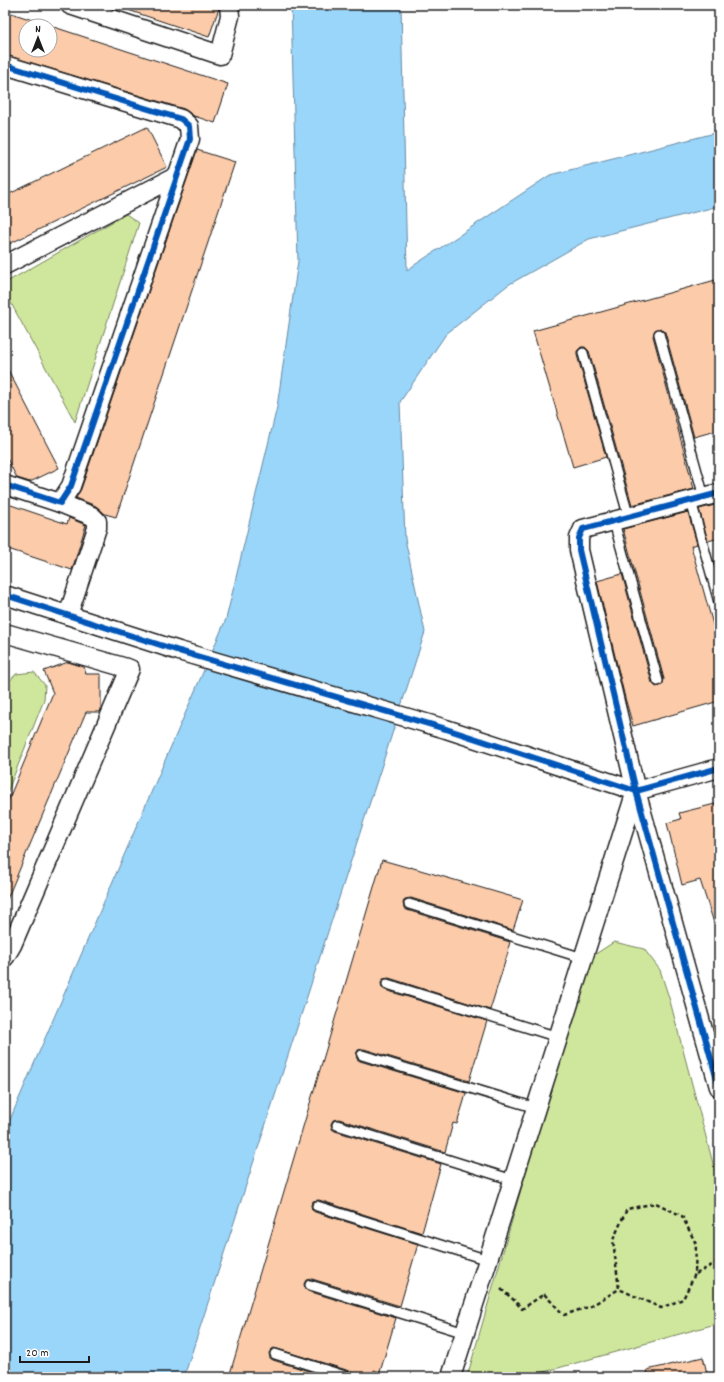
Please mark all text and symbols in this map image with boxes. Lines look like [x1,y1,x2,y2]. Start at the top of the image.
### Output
north arrow [18,18,58,58]
text: N [35,22,41,38]
scale bar [20,1338,89,1364]
text: 20 m [26,1345,49,1362]

